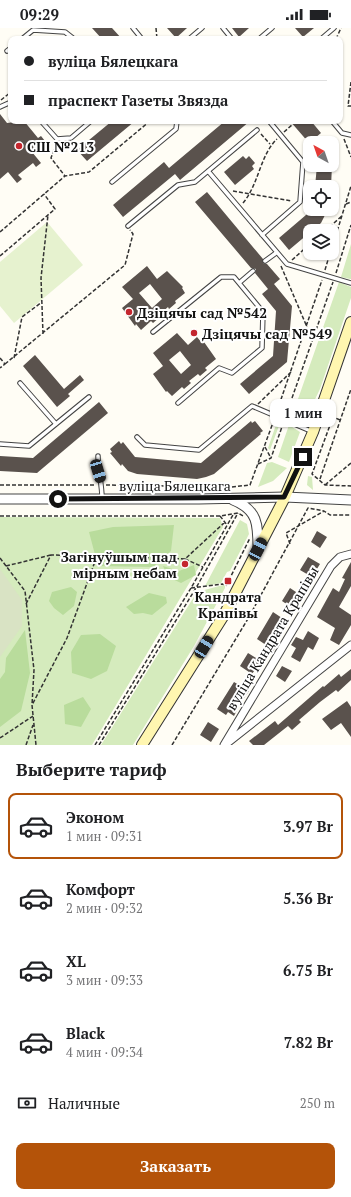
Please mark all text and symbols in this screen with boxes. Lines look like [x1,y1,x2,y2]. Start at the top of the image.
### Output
text: 09:29 [20,4,59,24]
text: вуліца Бялецкага [48,51,178,71]
text: праспект Газеты Звязда [48,90,228,110]
north arrow [303,136,339,172]
map controls [303,136,339,260]
place label: СШ №213 [27,137,94,156]
marker: СШ №213 [14,141,24,151]
button: locate [303,180,339,216]
button: layers [303,224,339,260]
place label: Дзіцячы сад №542 [137,303,267,322]
marker: Дзіцячы сад №542 [124,307,134,317]
place label: Дзіцячы сад №549 [202,324,332,343]
marker: Дзіцячы сад №549 [189,328,199,338]
callout: 1 мин [270,399,336,427]
text: 1 мин [284,404,322,422]
route end [294,448,312,466]
car [89,458,107,484]
street label: вуліца Бялецкага [119,476,231,495]
route start [49,490,67,508]
car [247,536,269,562]
place label: Загінуўшым пад мірным небам [61,547,178,582]
marker: Загінуўшым пад мірным небам [180,559,190,569]
street label: вуліца Кандрата Крапівы [221,562,323,714]
marker: Кандрата Крапівы [223,576,233,586]
place label: Кандрата Крапівы [194,587,262,622]
car [193,634,215,660]
text: Выберите тариф [16,757,167,781]
text: Эконом [66,807,124,827]
icon: car [18,808,54,844]
text: 3.97 Br [283,816,333,836]
text: 1 мин · 09:31 [66,827,143,845]
text: Комфорт [66,879,135,899]
icon: car [18,880,54,916]
text: 5.36 Br [283,888,333,908]
text: 2 мин · 09:32 [66,899,143,917]
text: XL [66,951,86,971]
icon: car [18,952,54,988]
text: 6.75 Br [283,960,333,980]
text: 3 мин · 09:33 [66,971,143,989]
text: Black [66,1023,105,1043]
icon: car [18,1024,54,1060]
text: 7.82 Br [284,1032,333,1052]
text: 4 мин · 09:34 [66,1043,143,1061]
icon: cash [16,1092,38,1114]
text: Наличные [48,1093,120,1113]
text: 250 m [300,1094,335,1112]
button: Заказать [16,1143,335,1189]

